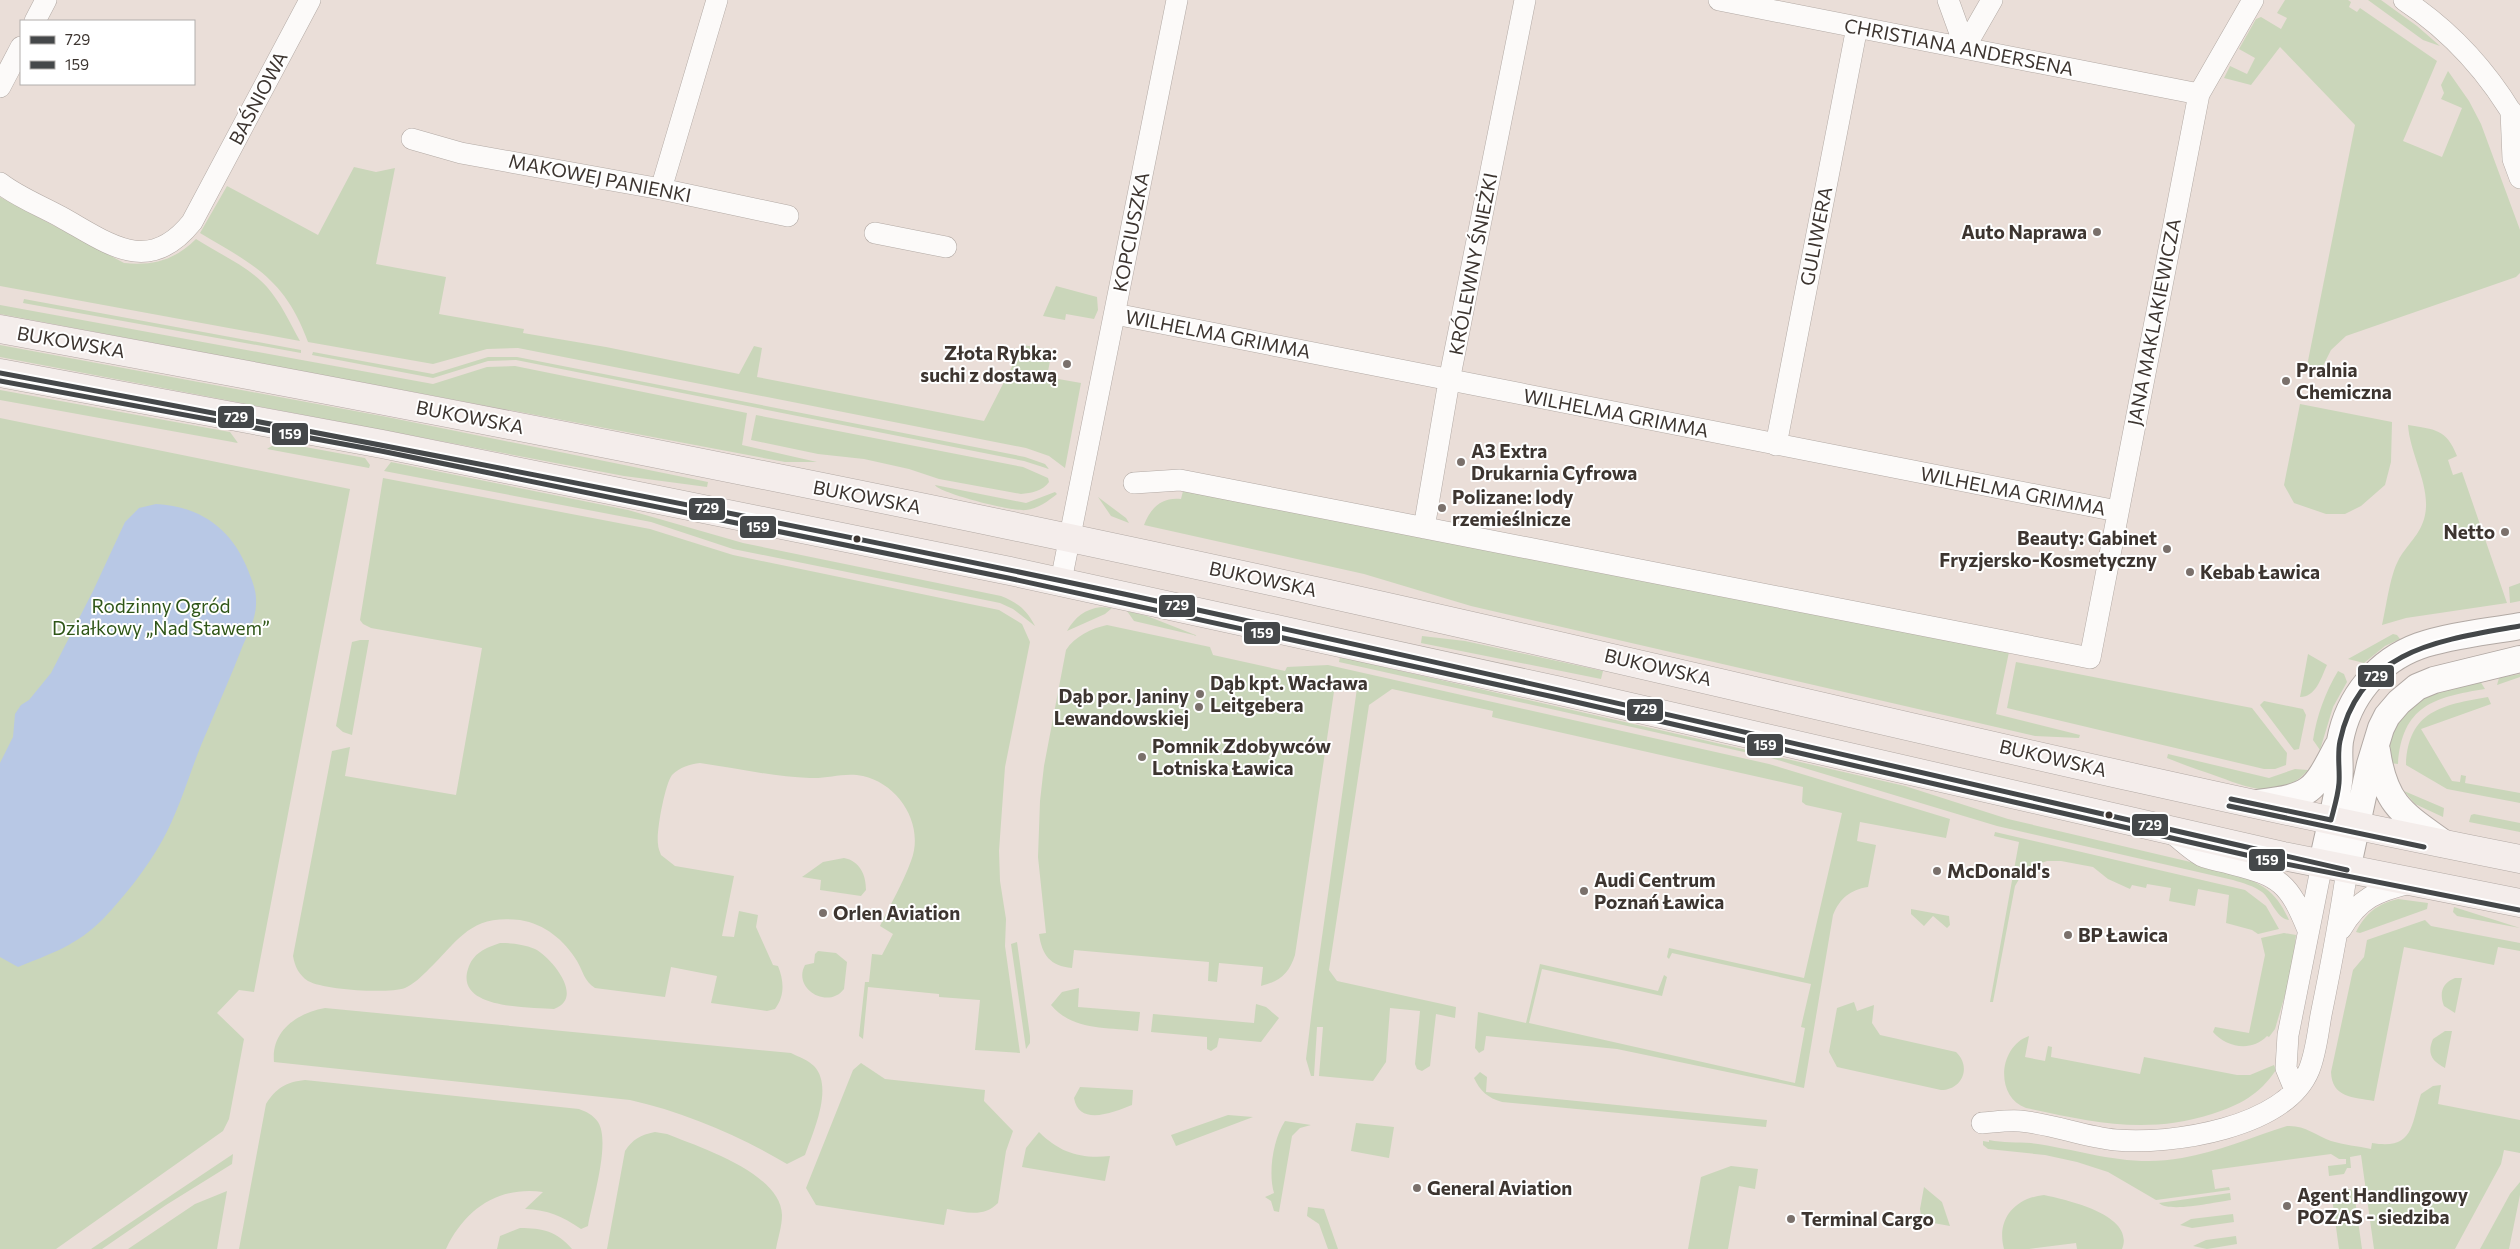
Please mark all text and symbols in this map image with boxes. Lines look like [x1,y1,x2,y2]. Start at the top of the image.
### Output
street label: CHRISTIANA ANDERSENA [1842,13,2076,80]
legend [20,20,195,85]
text: 729 [65,30,90,48]
street label: BAŚNIOWA [223,47,292,148]
text: 159 [65,55,89,73]
street label: MAKOWEJ PANIENKI [507,149,693,207]
street label: KOPCIUSZKA [1108,170,1153,294]
street label: KRÓLEWNY ŚNIEŻKI [1443,170,1501,357]
street label: GULIWERA [1795,184,1836,287]
street label: JANA MAKLAKIEWICZA [2122,216,2185,427]
place label: Auto Naprawa [1961,220,2087,243]
marker: Auto Naprawa [2091,226,2103,238]
street label: WILHELMA GRIMMA [1123,304,1313,363]
street label: BUKOWSKA [15,321,127,362]
place label: Złota Rybka: suchi z dostawą [920,341,1057,386]
marker: Złota Rybka: suchi z dostawą [1061,358,1073,370]
place label: Pralnia Chemiczna [2296,358,2392,403]
marker: Pralnia Chemiczna [2280,375,2292,387]
street label: WILHELMA GRIMMA [1521,383,1711,442]
street label: BUKOWSKA [414,395,526,438]
line badge: 729 [217,405,255,429]
text: 729 [224,408,248,425]
line badge: 159 [271,422,309,446]
text: 159 [278,425,302,442]
place label: A3 Extra Drukarnia Cyfrowa [1471,439,1637,484]
marker: A3 Extra Drukarnia Cyfrowa [1455,456,1467,468]
street label: WILHELMA GRIMMA [1918,461,2108,520]
street label: BUKOWSKA [811,475,923,518]
place label: Polizane: lody rzemieślnicze [1452,485,1574,530]
line badge: 729 [688,497,726,521]
text: 729 [695,499,719,516]
marker: Polizane: lody rzemieślnicze [1436,502,1448,514]
line badge: 159 [739,515,777,539]
text: 159 [746,518,770,535]
place label: Netto [2443,520,2495,543]
place label: Beauty: Gabinet Fryzjersko-Kosmetyczny [1939,526,2158,571]
marker: Netto [2499,526,2511,538]
unlabelled marker [852,534,862,544]
marker: Beauty: Gabinet Fryzjersko-Kosmetyczny [2161,543,2173,555]
street label: BUKOWSKA [1207,556,1319,601]
place label: Kebab Ławica [2200,560,2320,583]
marker: Kebab Ławica [2184,566,2196,578]
park label: Rodzinny Ogród Działkowy „Nad Stawem” [52,594,270,639]
line badge: 729 [1158,594,1196,618]
text: 729 [1165,596,1189,613]
line badge: 159 [1243,621,1281,645]
text: 159 [1250,624,1274,641]
street label: BUKOWSKA [1602,643,1714,690]
line badge: 729 [2357,664,2395,688]
text: 729 [2364,667,2388,684]
place label: Dąb kpt. Wacława Leitgebera [1210,671,1368,716]
place label: Dąb por. Janiny Lewandowskiej [1054,684,1190,729]
marker: Dąb kpt. Wacława Leitgebera [1194,688,1206,700]
line badge: 729 [1626,698,1664,722]
text: 729 [1633,700,1657,717]
marker: Dąb por. Janiny Lewandowskiej [1193,701,1205,713]
line badge: 159 [1746,733,1784,757]
place label: Pomnik Zdobywców Lotniska Ławica [1152,734,1331,779]
street label: BUKOWSKA [1997,734,2109,781]
text: 159 [1753,736,1777,753]
marker: Pomnik Zdobywców Lotniska Ławica [1136,751,1148,763]
unlabelled marker [2104,810,2114,820]
line badge: 729 [2131,813,2169,837]
text: 729 [2138,816,2162,833]
line badge: 159 [2248,848,2286,872]
text: 159 [2255,851,2279,868]
place label: McDonald's [1947,859,2050,882]
marker: McDonald's [1931,865,1943,877]
place label: Audi Centrum Poznań Ławica [1594,868,1724,913]
marker: Audi Centrum Poznań Ławica [1578,885,1590,897]
place label: Orlen Aviation [833,901,960,924]
marker: Orlen Aviation [817,907,829,919]
place label: BP Ławica [2078,923,2168,946]
marker: BP Ławica [2062,929,2074,941]
place label: General Aviation [1427,1176,1572,1199]
marker: General Aviation [1411,1182,1423,1194]
place label: Agent Handlingowy POZAS - siedziba [2297,1183,2469,1228]
marker: Agent Handlingowy POZAS - siedziba [2281,1200,2293,1212]
place label: Terminal Cargo [1801,1207,1934,1230]
marker: Terminal Cargo [1785,1213,1797,1225]

